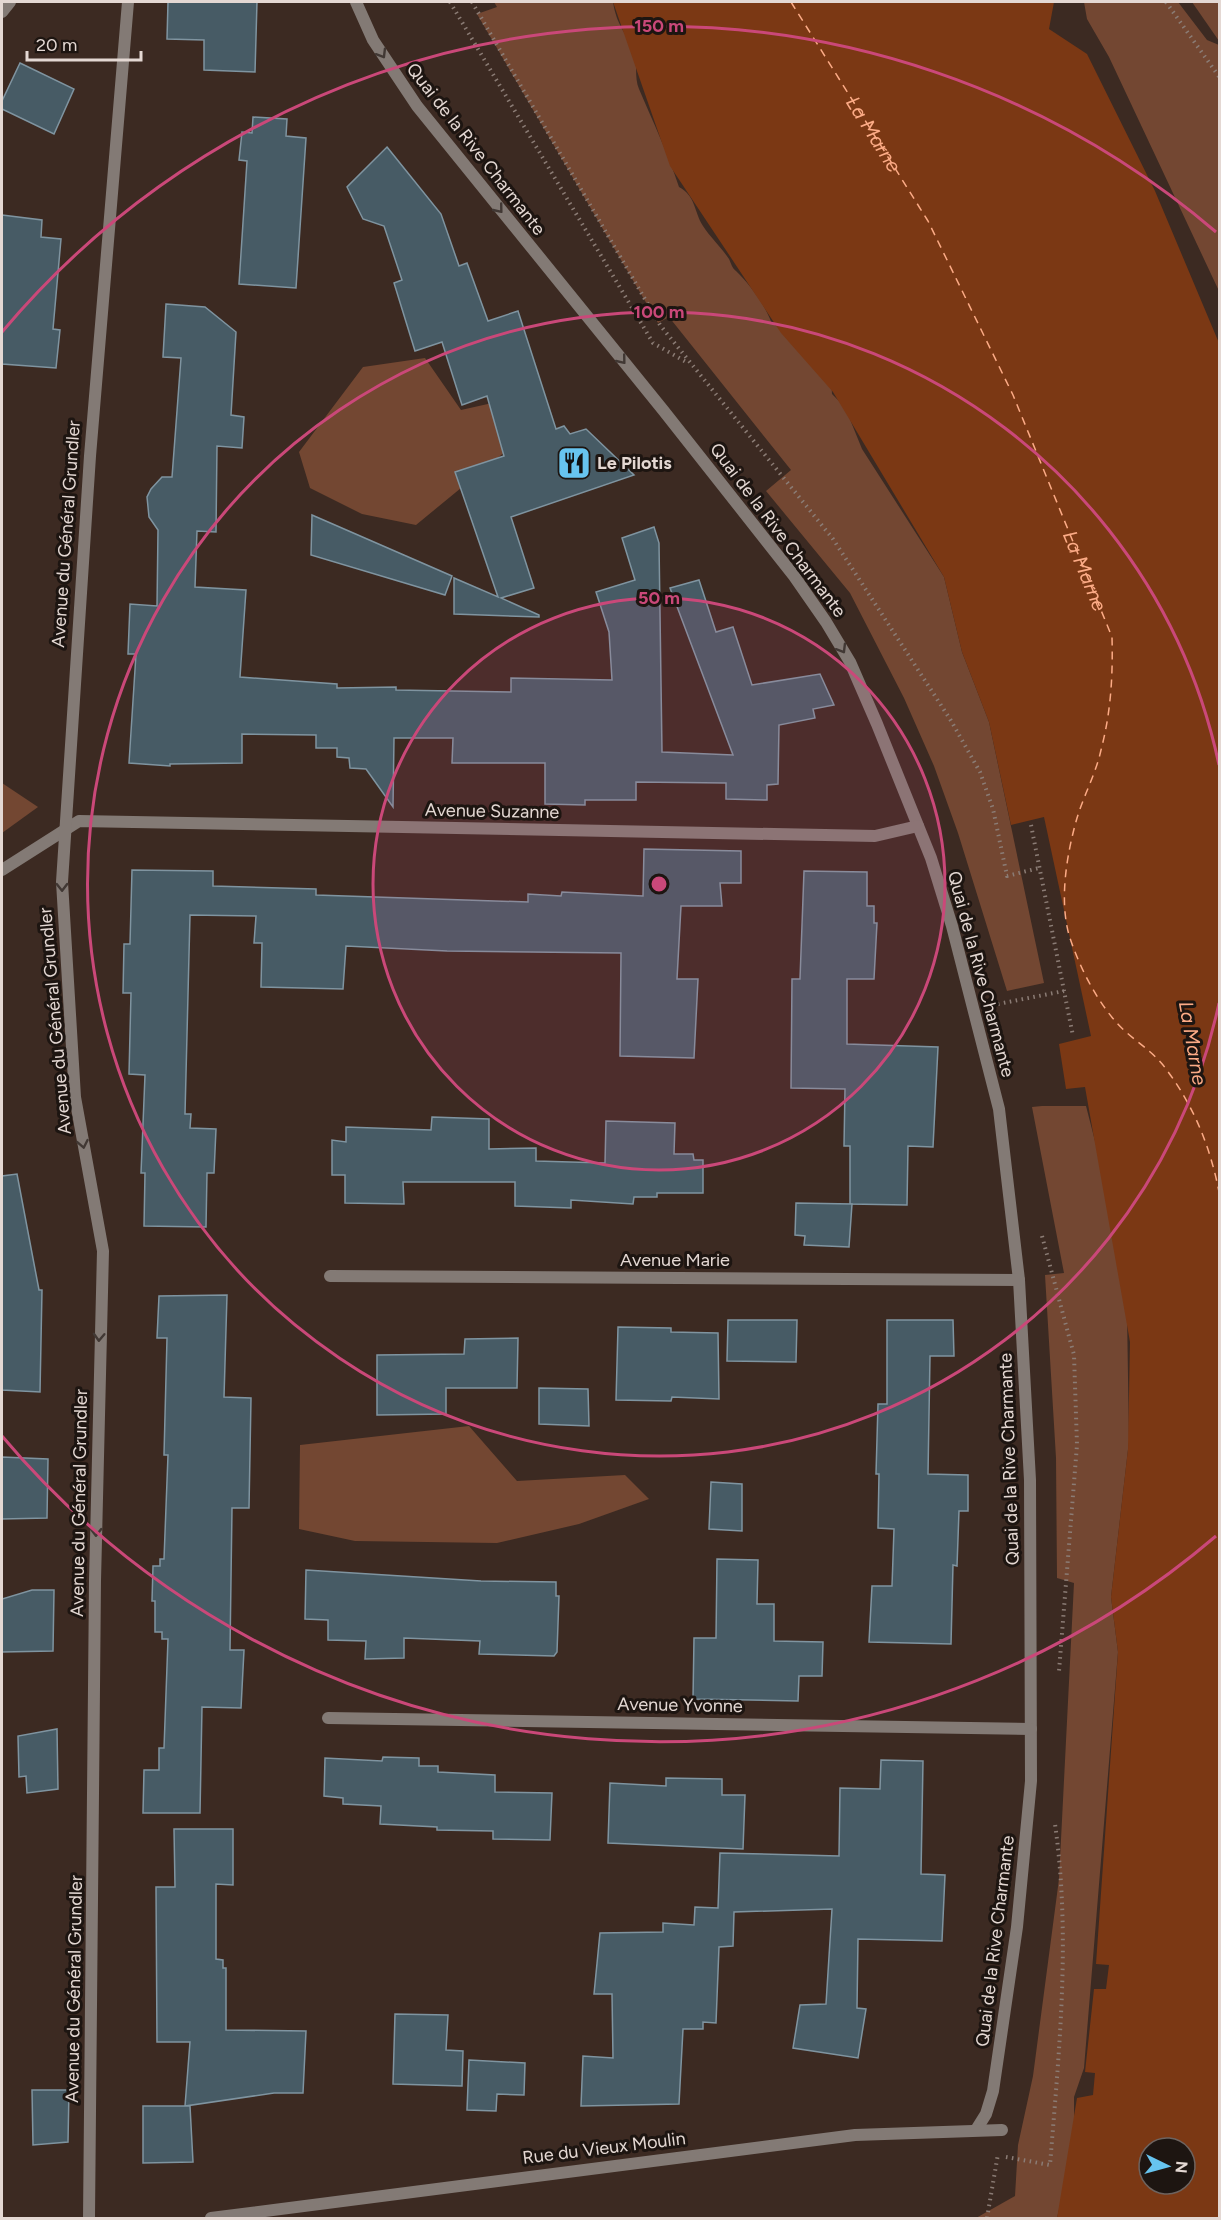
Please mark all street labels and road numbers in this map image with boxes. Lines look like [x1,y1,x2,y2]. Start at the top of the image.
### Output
street label: Quai de la Rive Charmante [402,58,550,240]
street label: Avenue du Général Grundler [47,420,85,648]
street label: Quai de la Rive Charmante [705,438,851,622]
street label: Avenue Suzanne [425,799,560,823]
street label: Quai de la Rive Charmante [943,868,1019,1080]
street label: Avenue du Général Grundler [34,907,76,1135]
street label: Avenue Marie [620,1249,730,1271]
street label: Quai de la Rive Charmante [994,1352,1024,1566]
street label: Avenue du Général Grundler [66,1389,92,1617]
street label: Avenue Yvonne [617,1693,743,1717]
street label: Quai de la Rive Charmante [971,1834,1019,2048]
street label: Avenue du Général Grundler [61,1875,87,2103]
street label: Rue du Vieux Moulin [521,2127,687,2169]

